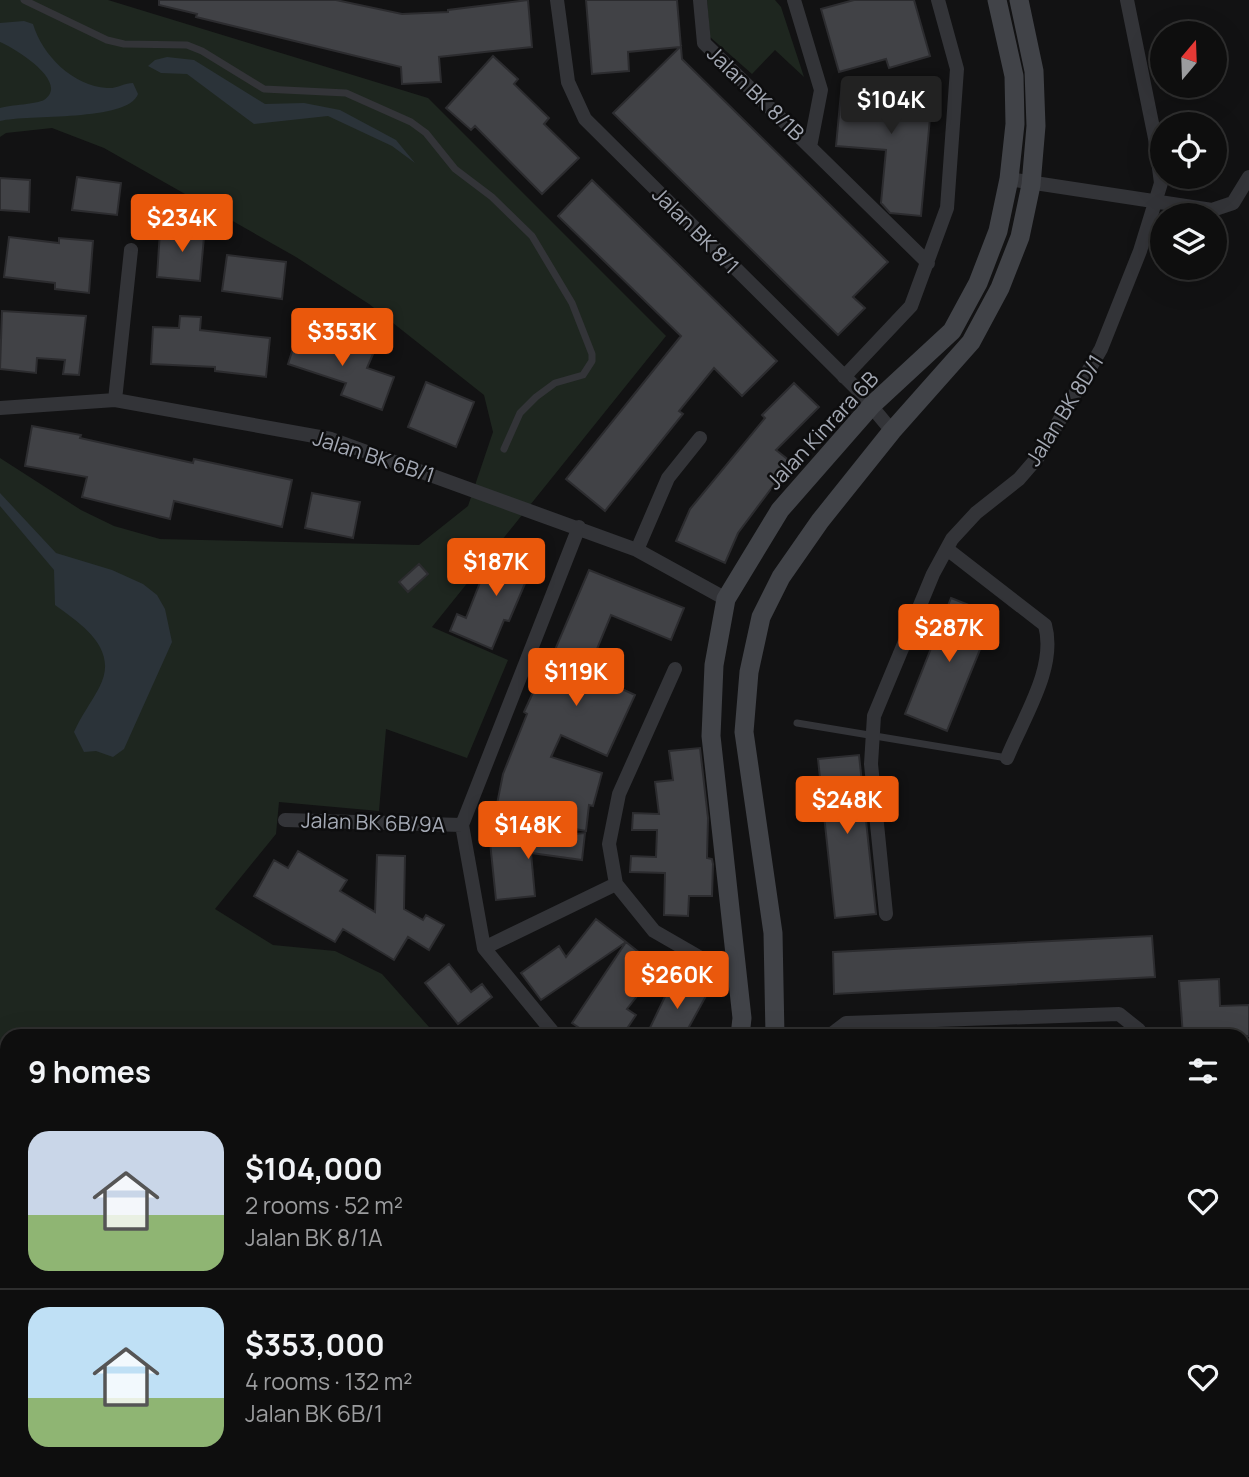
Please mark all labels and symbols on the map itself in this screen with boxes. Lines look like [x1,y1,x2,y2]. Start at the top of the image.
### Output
north arrow [1150,21,1227,98]
street label: Jalan BK 8/1B [701,39,811,147]
pin: $104K [842,76,940,136]
street label: Jalan BK 8/1 [646,180,746,280]
pin: $234K [133,194,231,254]
pin: $353K [293,308,391,368]
street label: Jalan BK 8D/1 [1019,349,1109,471]
street label: Jalan Kinrara 6B [760,365,884,495]
street label: Jalan BK 6B/1 [310,423,438,489]
pin: $187K [447,538,545,598]
pin: $287K [900,604,998,664]
pin: $119K [527,648,625,708]
pin: $248K [798,776,896,836]
pin: $148K [479,802,577,861]
street label: Jalan BK 6B/9A [300,805,446,839]
pin: $260K [628,951,726,1011]

